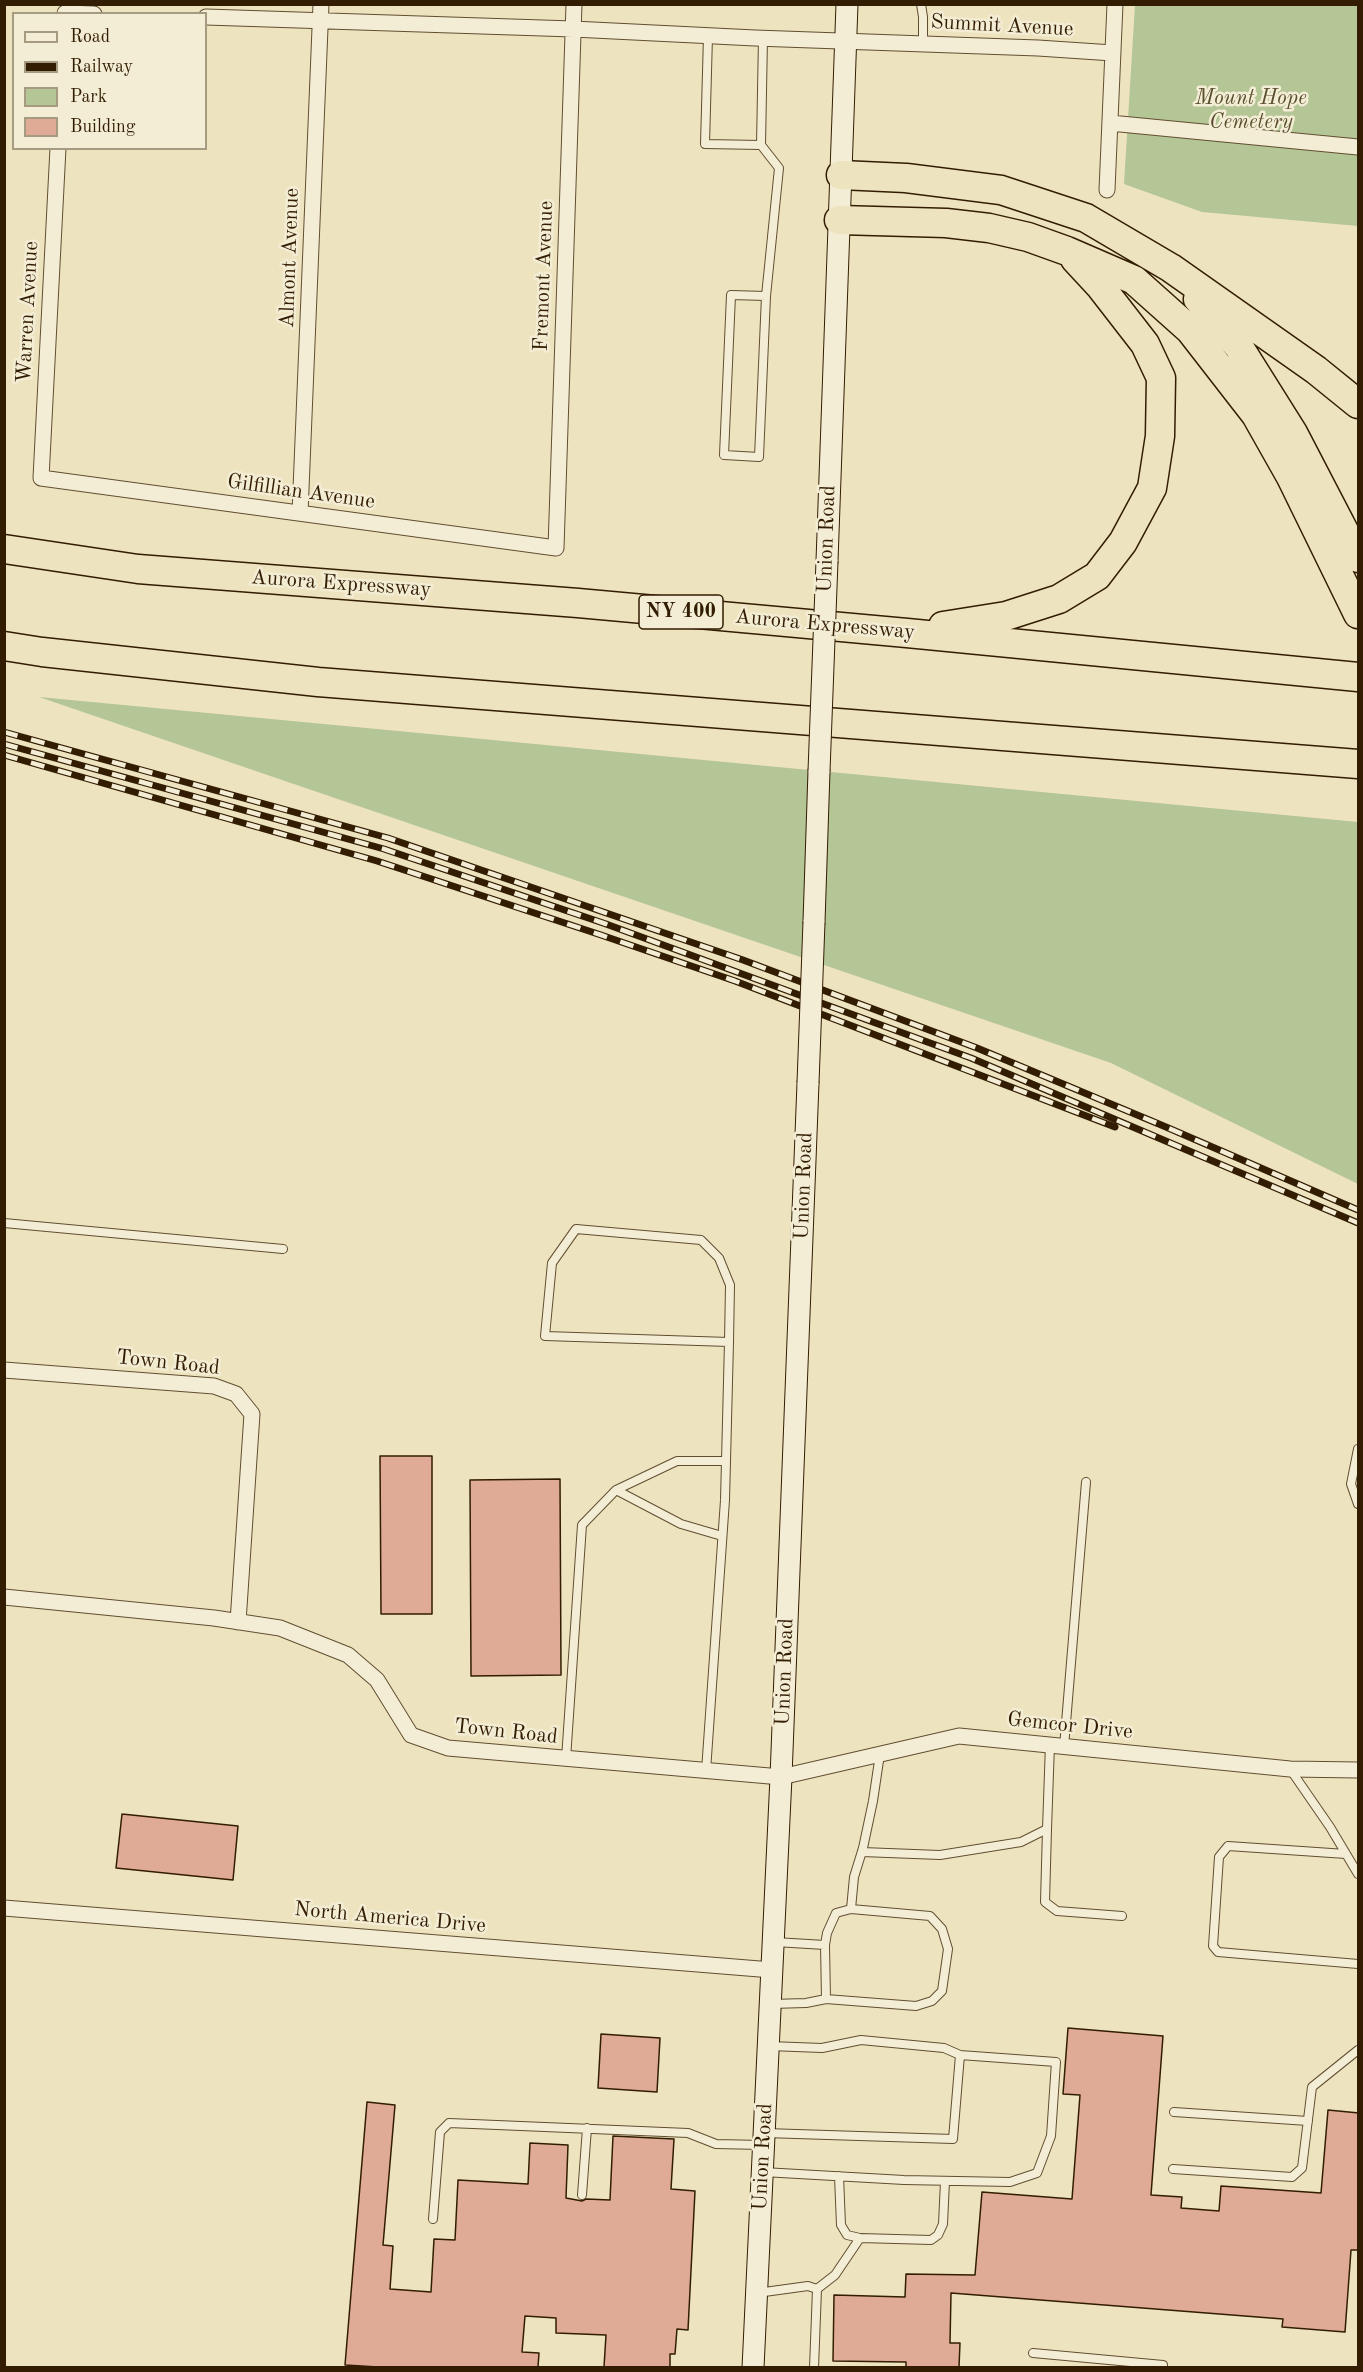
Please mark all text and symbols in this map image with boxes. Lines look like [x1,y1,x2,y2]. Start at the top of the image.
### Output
street label: Summit Avenue [930,10,1074,42]
legend [12,12,207,150]
text: Road [70,28,110,46]
text: Railway [70,58,133,76]
park label: Mount Hope Cemetery [1195,85,1307,135]
text: Park [70,88,107,106]
text: Building [70,118,135,136]
street label: Almont Avenue [275,188,305,328]
street label: Fremont Avenue [529,200,559,352]
street label: Warren Avenue [12,240,44,384]
street label: Gilfillian Avenue [226,469,376,515]
street label: Union Road [813,485,841,593]
street label: Aurora Expressway [250,565,432,603]
road number: NY 400 [639,595,723,629]
street label: Aurora Expressway [734,605,916,645]
street label: Union Road [790,1132,818,1240]
street label: Town Road [115,1345,221,1381]
street label: Union Road [771,1618,799,1726]
street label: Gemcor Drive [1006,1707,1134,1745]
street label: Town Road [453,1714,559,1750]
street label: North America Drive [293,1897,487,1939]
street label: Union Road [748,2103,778,2211]

